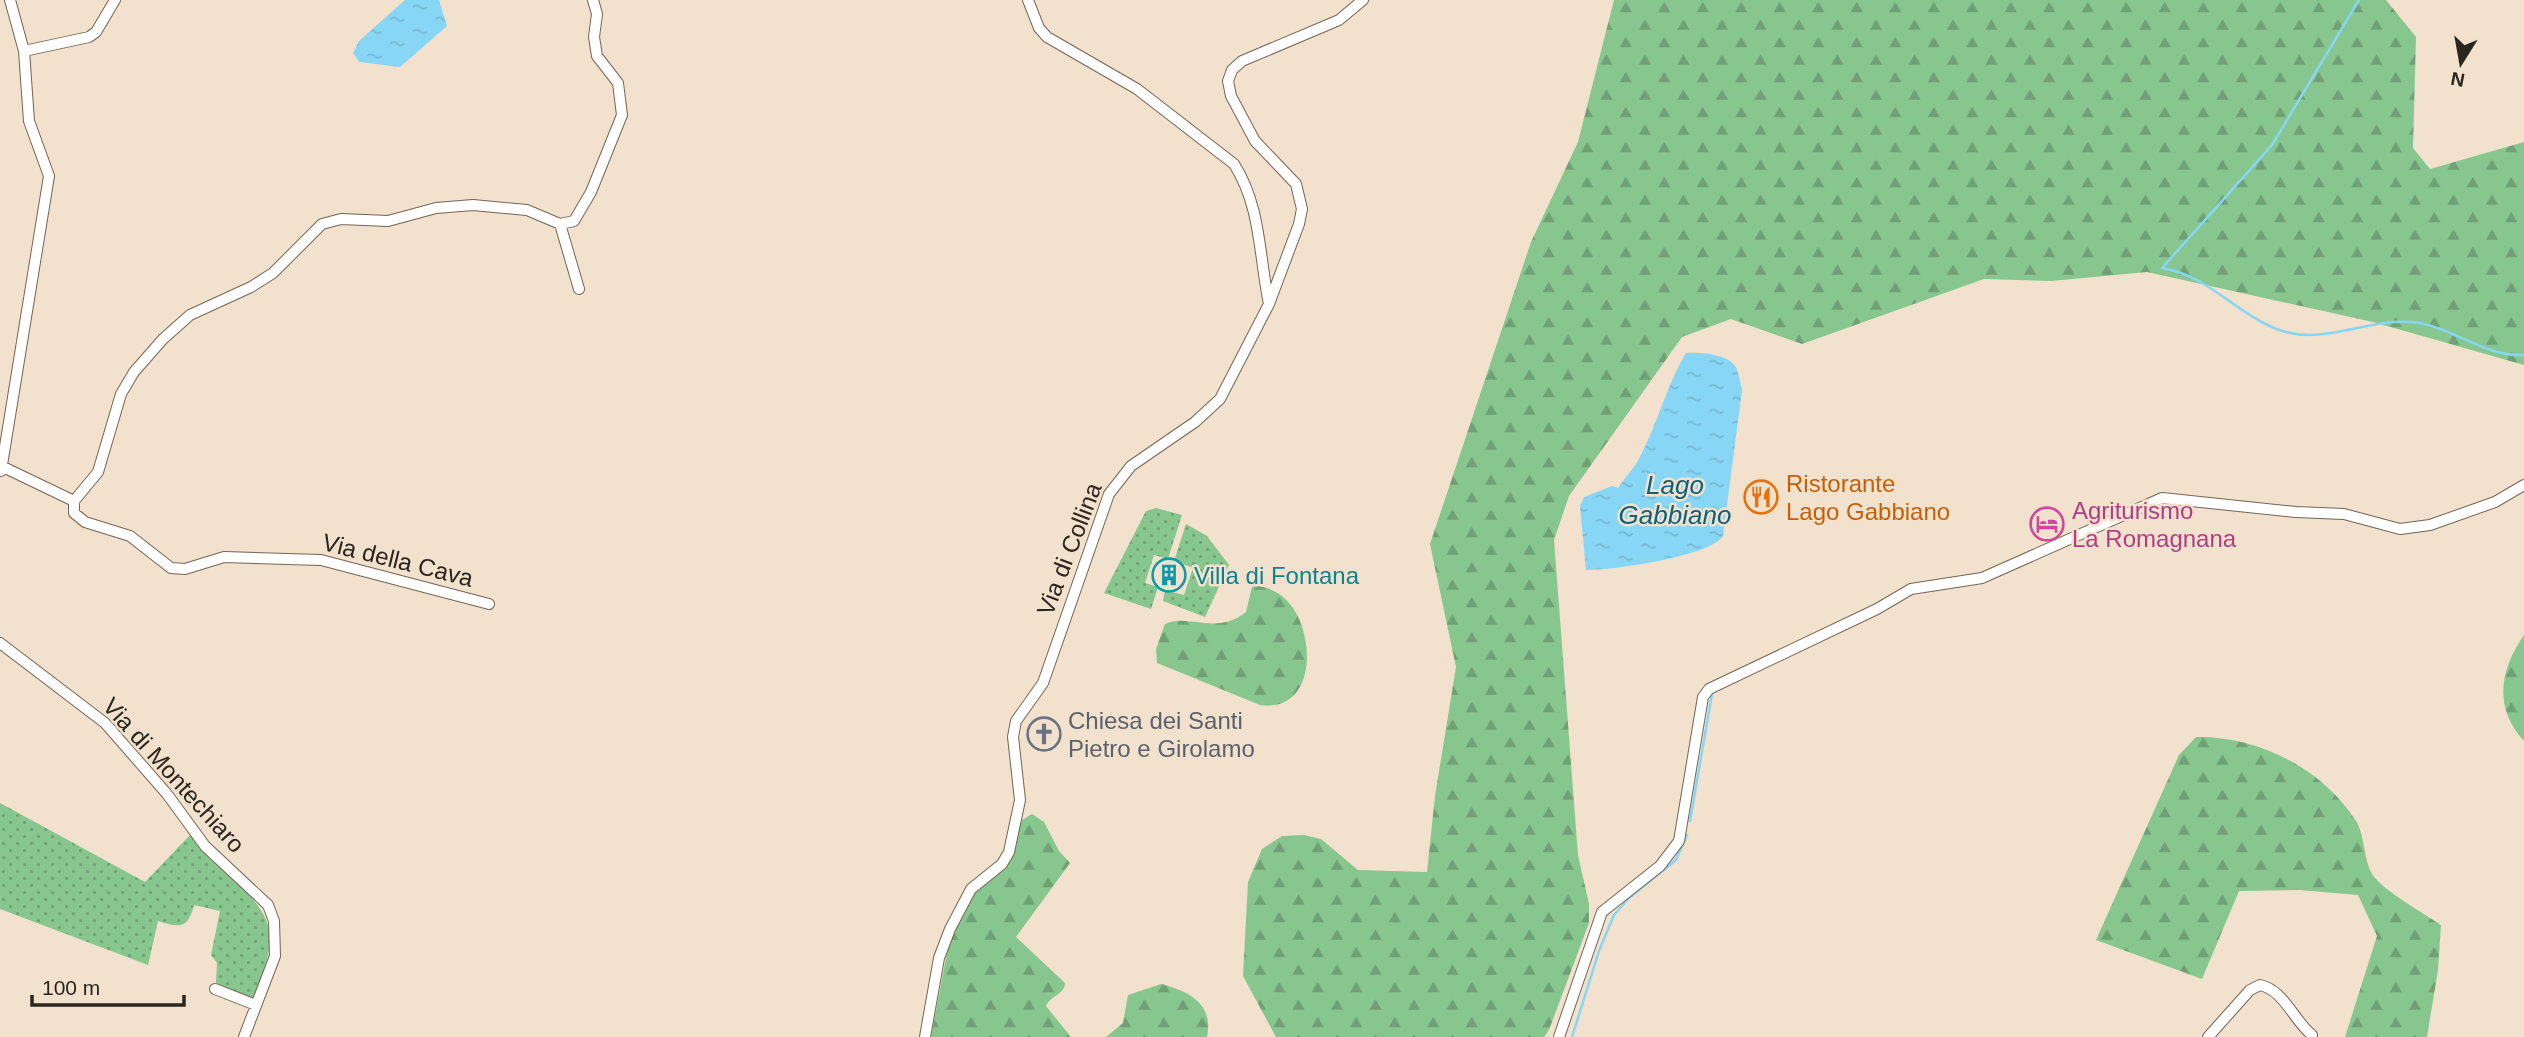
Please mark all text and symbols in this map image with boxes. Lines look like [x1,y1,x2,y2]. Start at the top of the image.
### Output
north arrow [2426,28,2496,98]
text: N [2449,68,2467,91]
water label: Lago Gabbiano [1619,470,1731,530]
place label: Ristorante Lago Gabbiano [1786,470,1950,525]
street label: Via di Collina [1031,478,1107,619]
restaurant icon: Ristorante Lago Gabbiano [1742,478,1780,516]
place label: Agriturismo La Romagnana [2072,497,2237,552]
hotel icon: Agriturismo La Romagnana [2028,505,2066,543]
street label: Via della Cava [320,528,477,592]
building icon: Villa di Fontana [1150,556,1188,594]
place label: Villa di Fontana [1194,562,1360,589]
street label: Via di Montechiaro [98,692,250,858]
place label: Chiesa dei Santi Pietro e Girolamo [1068,707,1255,762]
church icon: Chiesa dei Santi Pietro e Girolamo [1025,715,1063,753]
scale bar [32,964,184,1008]
text: 100 m [42,976,100,999]

